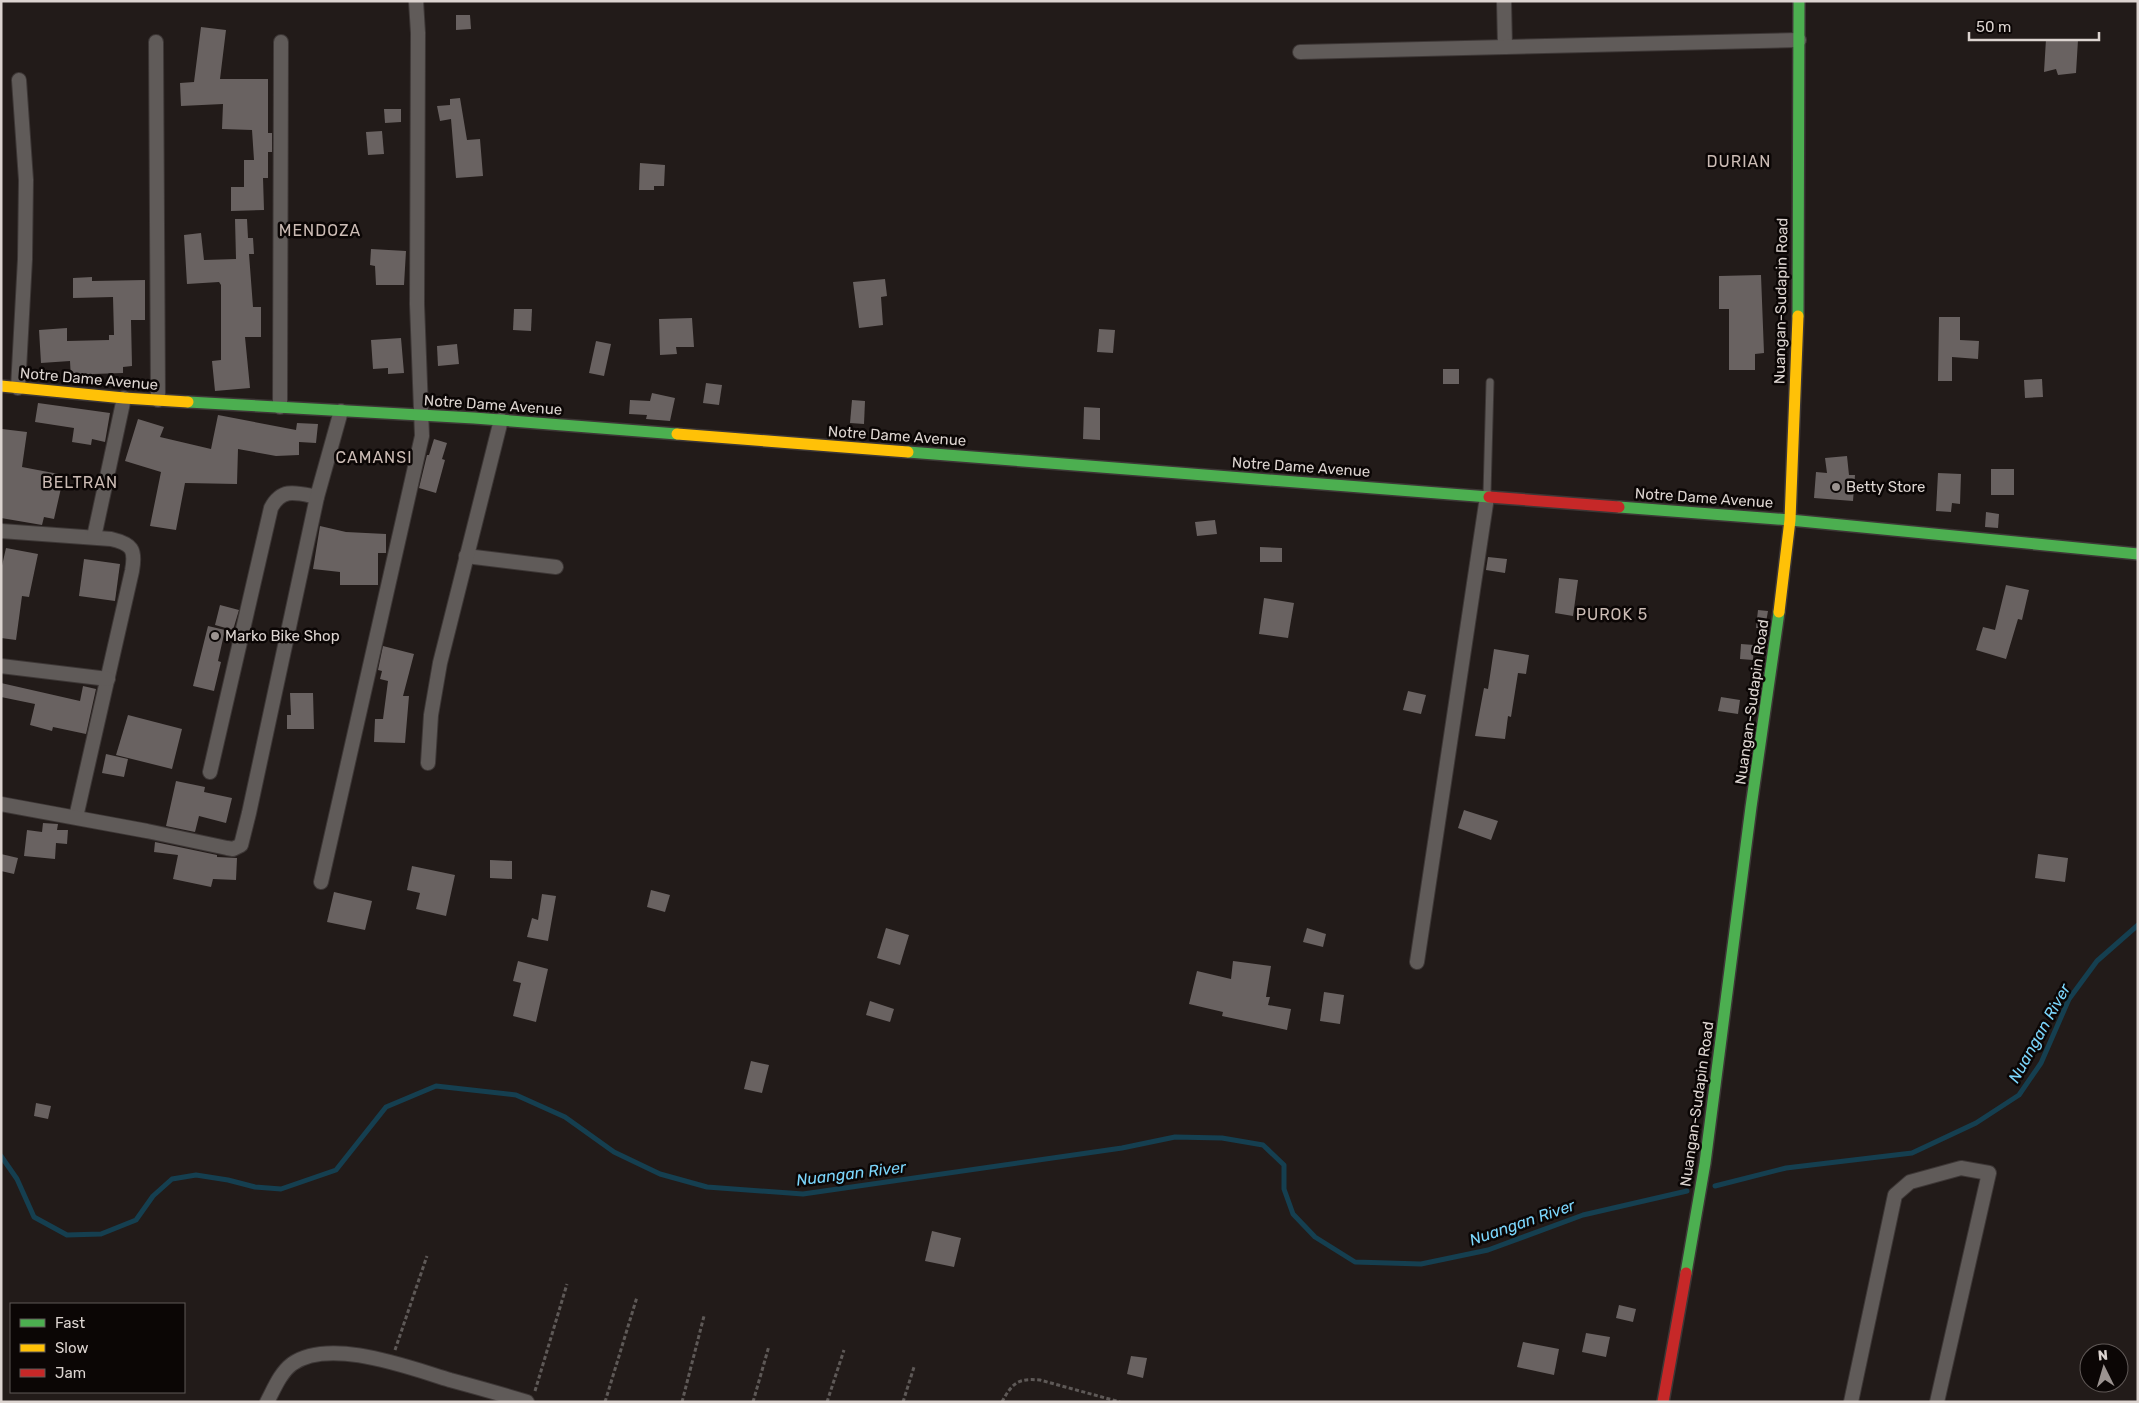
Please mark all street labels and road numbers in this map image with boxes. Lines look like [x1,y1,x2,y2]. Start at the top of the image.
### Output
street label: Nuangan-Sudapin Road [1771,218,1791,384]
street label: Notre Dame Avenue [19,364,159,394]
street label: Notre Dame Avenue [423,391,563,419]
street label: Notre Dame Avenue [827,422,967,450]
street label: Notre Dame Avenue [1231,453,1371,481]
street label: Notre Dame Avenue [1634,484,1774,512]
street label: Nuangan-Sudapin Road [1731,618,1773,786]
street label: Nuangan-Sudapin Road [1676,1020,1718,1188]

